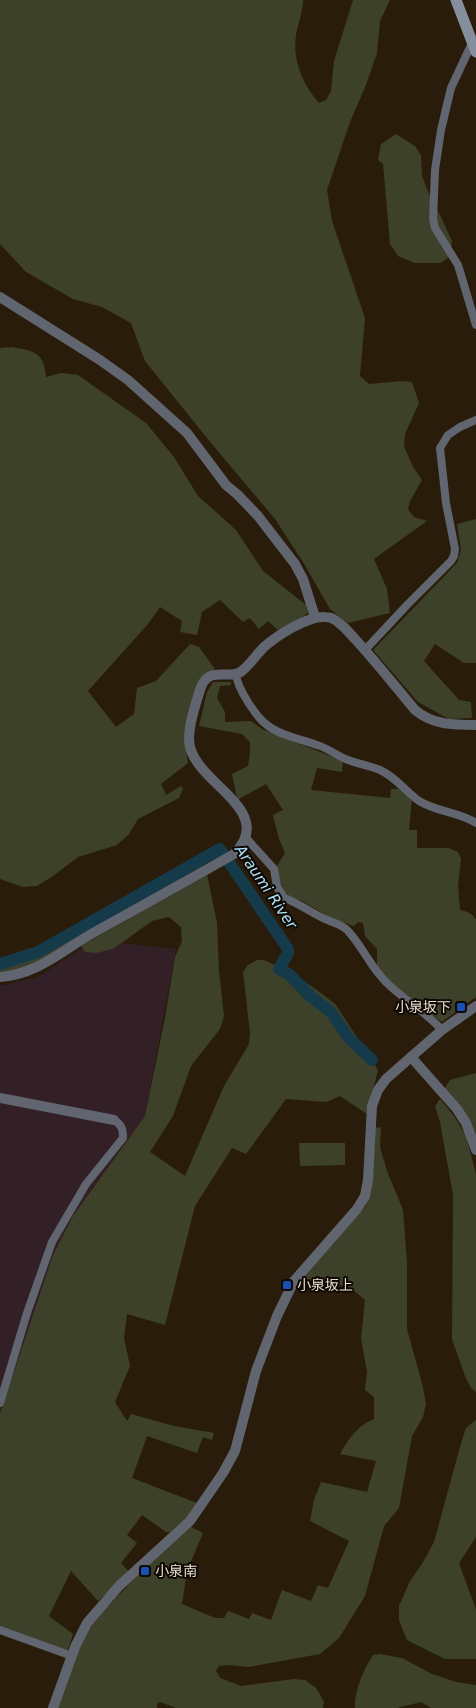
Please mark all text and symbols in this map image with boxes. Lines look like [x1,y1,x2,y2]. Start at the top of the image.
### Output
water label: Araumi River [231,841,301,933]
place label: 小泉坂下 [395,999,451,1015]
marker: 小泉坂下 [455,1001,467,1013]
place label: 小泉坂上 [297,1277,353,1293]
marker: 小泉坂上 [281,1279,293,1291]
place label: 小泉南 [155,1563,197,1579]
marker: 小泉南 [139,1565,151,1577]

